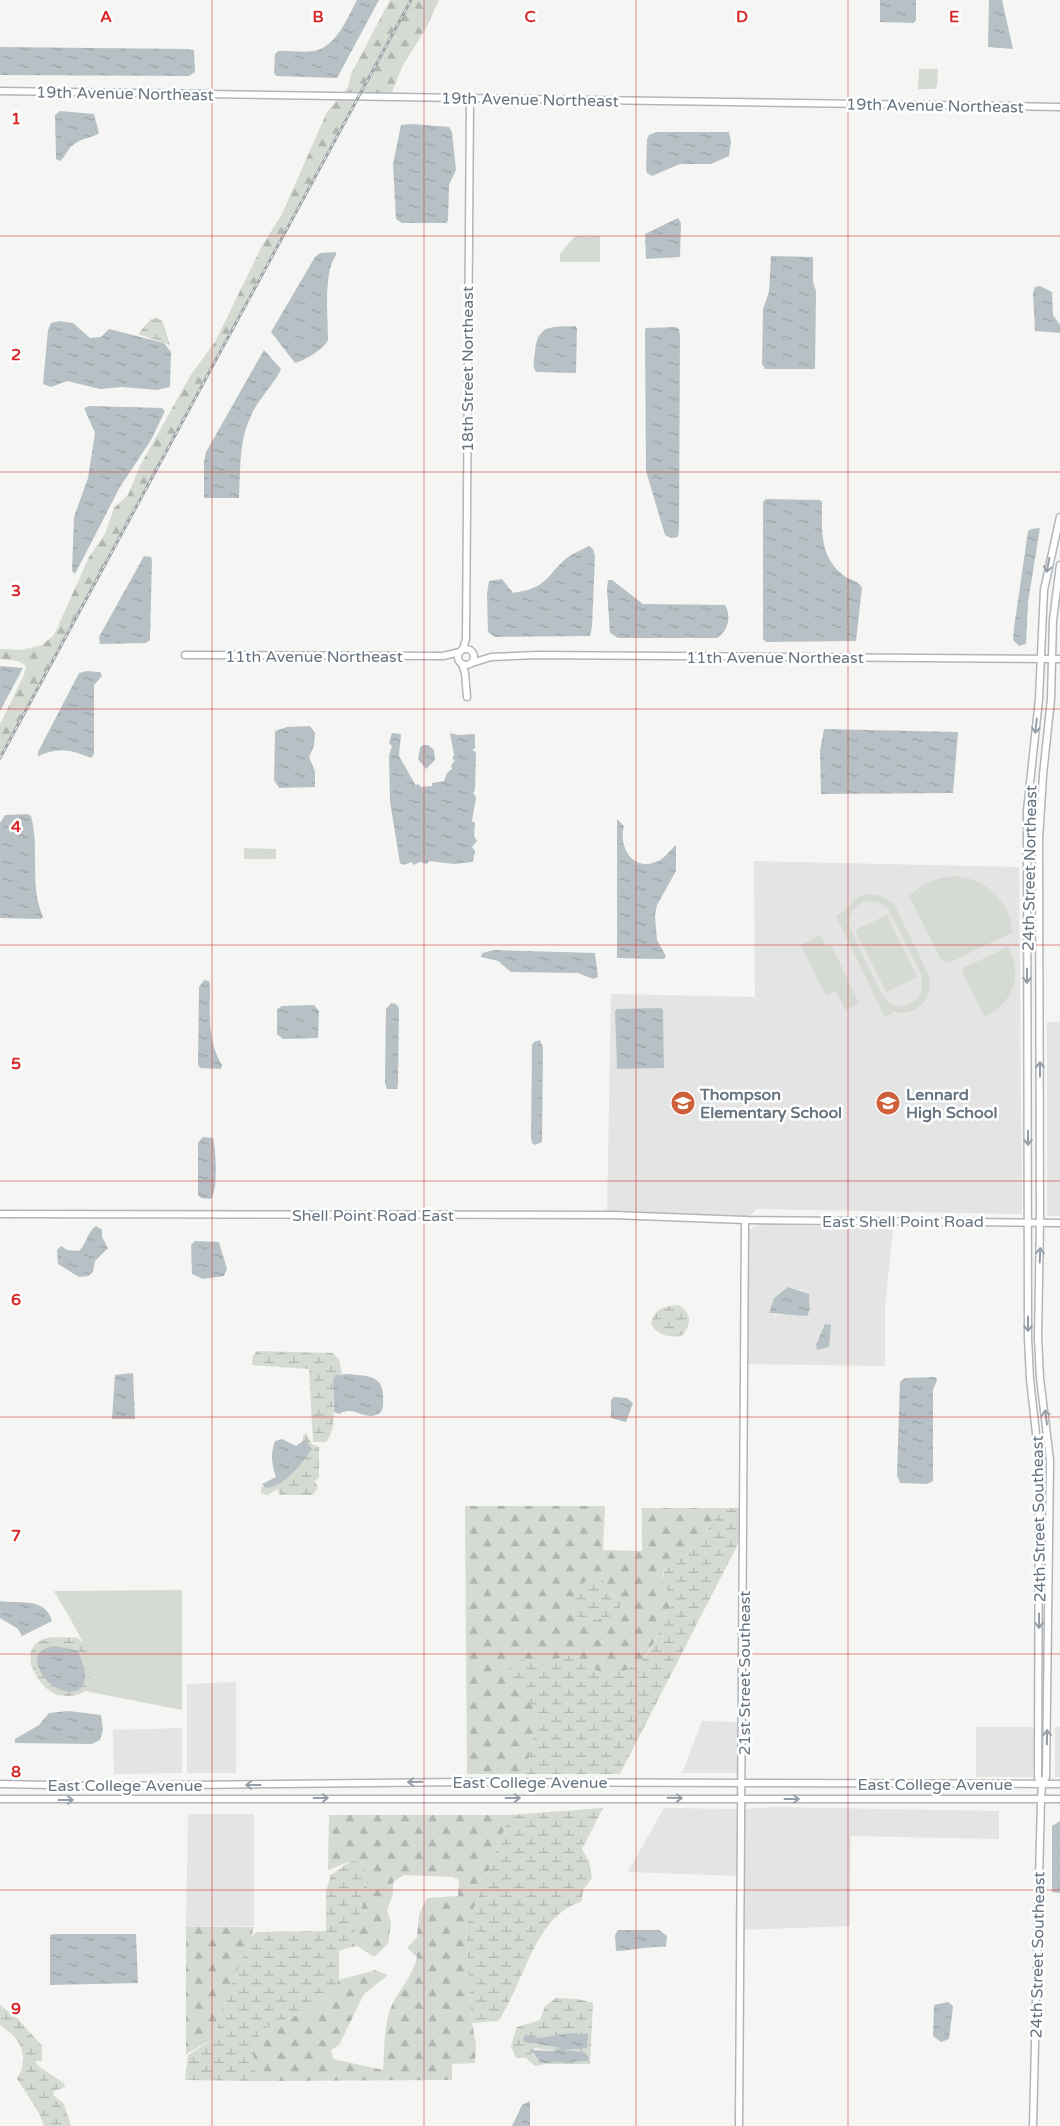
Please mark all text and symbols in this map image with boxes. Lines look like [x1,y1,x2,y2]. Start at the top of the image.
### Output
text: A [100,7,112,27]
text: B [312,7,324,27]
text: C [524,7,536,27]
text: D [736,7,748,27]
text: E [949,7,959,27]
street label: 19th Avenue Northeast [36,82,214,106]
street label: 19th Avenue Northeast [441,88,619,112]
street label: 19th Avenue Northeast [846,94,1024,118]
text: 1 [11,109,21,129]
street label: 18th Street Northeast [458,286,478,452]
text: 2 [11,345,21,365]
one-way arrow [1043,556,1053,572]
text: 3 [11,581,21,601]
street label: 11th Avenue Northeast [225,647,403,667]
street label: 11th Avenue Northeast [686,648,864,668]
one-way arrow [1031,718,1041,734]
street label: 24th Street Northeast [1019,785,1041,951]
text: 4 [11,817,21,837]
one-way arrow [1023,968,1032,984]
text: 5 [11,1054,21,1074]
one-way arrow [1035,1061,1045,1077]
place label: Thompson Elementary School [699,1085,842,1123]
place label: Lennard High School [906,1085,997,1123]
school or university icon: Thompson Elementary School [670,1090,696,1116]
school or university icon: Lennard High School [875,1090,901,1116]
one-way arrow [1023,1130,1033,1146]
street label: Shell Point Road East [292,1206,454,1226]
street label: East Shell Point Road [822,1212,984,1232]
one-way arrow [1035,1247,1044,1263]
text: 6 [11,1290,21,1310]
one-way arrow [1023,1315,1033,1331]
one-way arrow [1041,1409,1051,1425]
street label: 24th Street Southeast [1028,1435,1050,1603]
text: 7 [11,1526,21,1546]
street label: 21st Street Southeast [735,1591,755,1755]
one-way arrow [1034,1612,1044,1628]
one-way arrow [1042,1729,1052,1745]
text: 8 [11,1762,21,1782]
street label: East College Avenue [452,1773,608,1793]
street label: East College Avenue [857,1775,1013,1795]
street label: East College Avenue [47,1776,203,1796]
one-way arrow [408,1778,424,1787]
one-way arrow [245,1780,261,1789]
one-way arrow [312,1793,329,1803]
one-way arrow [504,1793,520,1803]
one-way arrow [666,1793,683,1803]
one-way arrow [784,1794,800,1804]
one-way arrow [58,1795,74,1805]
street label: 24th Street Southeast [1027,1871,1049,2039]
text: 9 [11,1999,21,2019]

